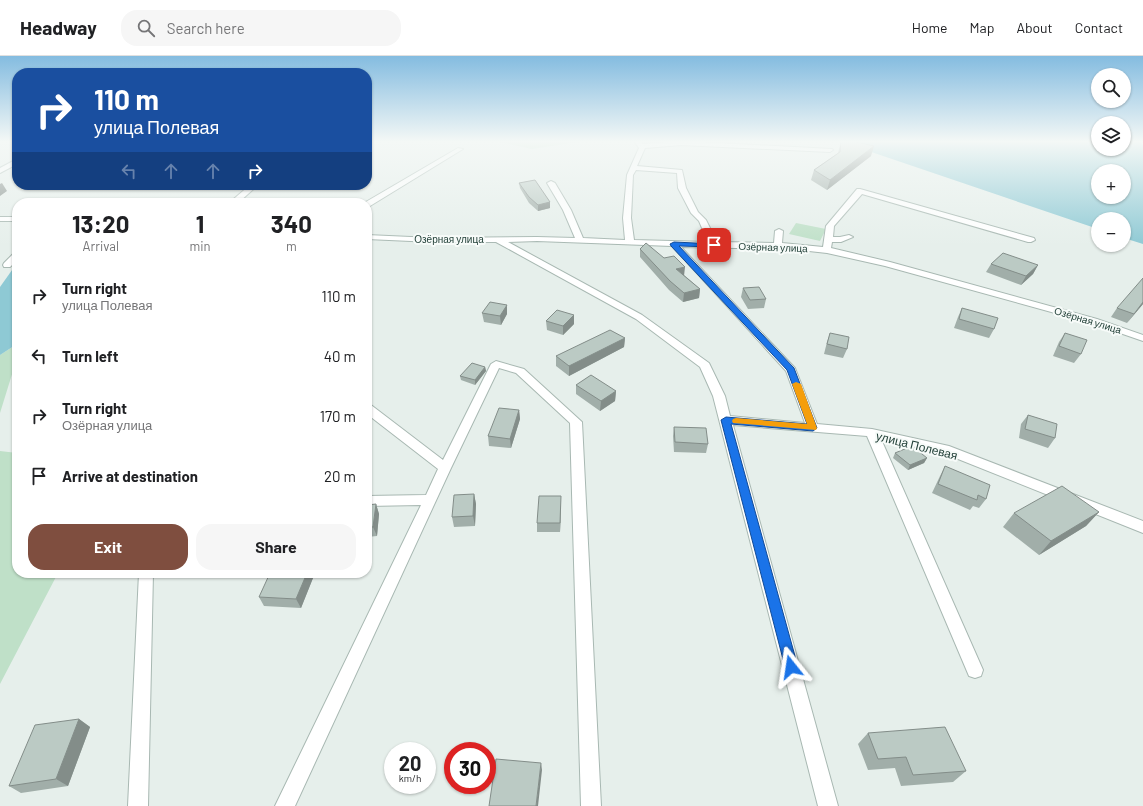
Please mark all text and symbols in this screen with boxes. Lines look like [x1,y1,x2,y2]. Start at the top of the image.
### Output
search box [121,10,401,46]
text: Headway [20,16,97,39]
icon: search [135,17,157,39]
text: Search here [167,19,245,37]
text: Home [912,19,948,36]
text: Map [970,19,994,36]
text: About [1016,19,1053,36]
text: Contact [1075,19,1123,36]
map controls [1091,68,1131,252]
button: search [1091,68,1131,108]
text: 110 m [94,82,159,116]
icon: right [28,84,80,136]
text: улица Полевая [94,116,219,138]
button: layers [1091,116,1131,156]
icon: left [118,160,140,182]
icon: ahead [160,160,182,182]
icon: ahead [202,160,224,182]
icon: right [244,160,266,182]
button: + [1091,164,1131,204]
text: 13:20 [72,209,129,238]
text: 1 [196,209,204,238]
text: 340 [271,209,312,238]
button: − [1091,212,1131,252]
pin [697,228,731,262]
street label: Озёрная улица [414,233,484,245]
icon: arrive [703,234,725,256]
text: Arrival [83,238,119,254]
text: min [190,238,211,254]
text: m [286,238,297,254]
street label: Озёрная улица [738,240,808,254]
text: Turn right [62,279,127,297]
icon: right [28,285,50,307]
text: 110 m [322,287,356,305]
text: улица Полевая [62,297,152,313]
street label: Озёрная улица [1053,304,1123,336]
icon: left [28,345,50,367]
text: Turn left [62,347,118,365]
text: 40 m [324,347,356,365]
text: Turn right [62,399,127,417]
icon: right [28,405,50,427]
text: 170 m [320,407,356,425]
text: Озёрная улица [62,417,152,433]
street label: улица Полевая [875,428,959,463]
icon: arrive [28,465,50,487]
text: Arrive at destination [62,467,198,485]
text: 20 m [324,467,356,485]
button: Exit [28,524,188,570]
button: Share [196,524,356,570]
position arrow [770,646,812,688]
speed limit sign: 30 [444,742,496,794]
text: 20 [399,751,421,775]
text: km/h [399,772,421,784]

